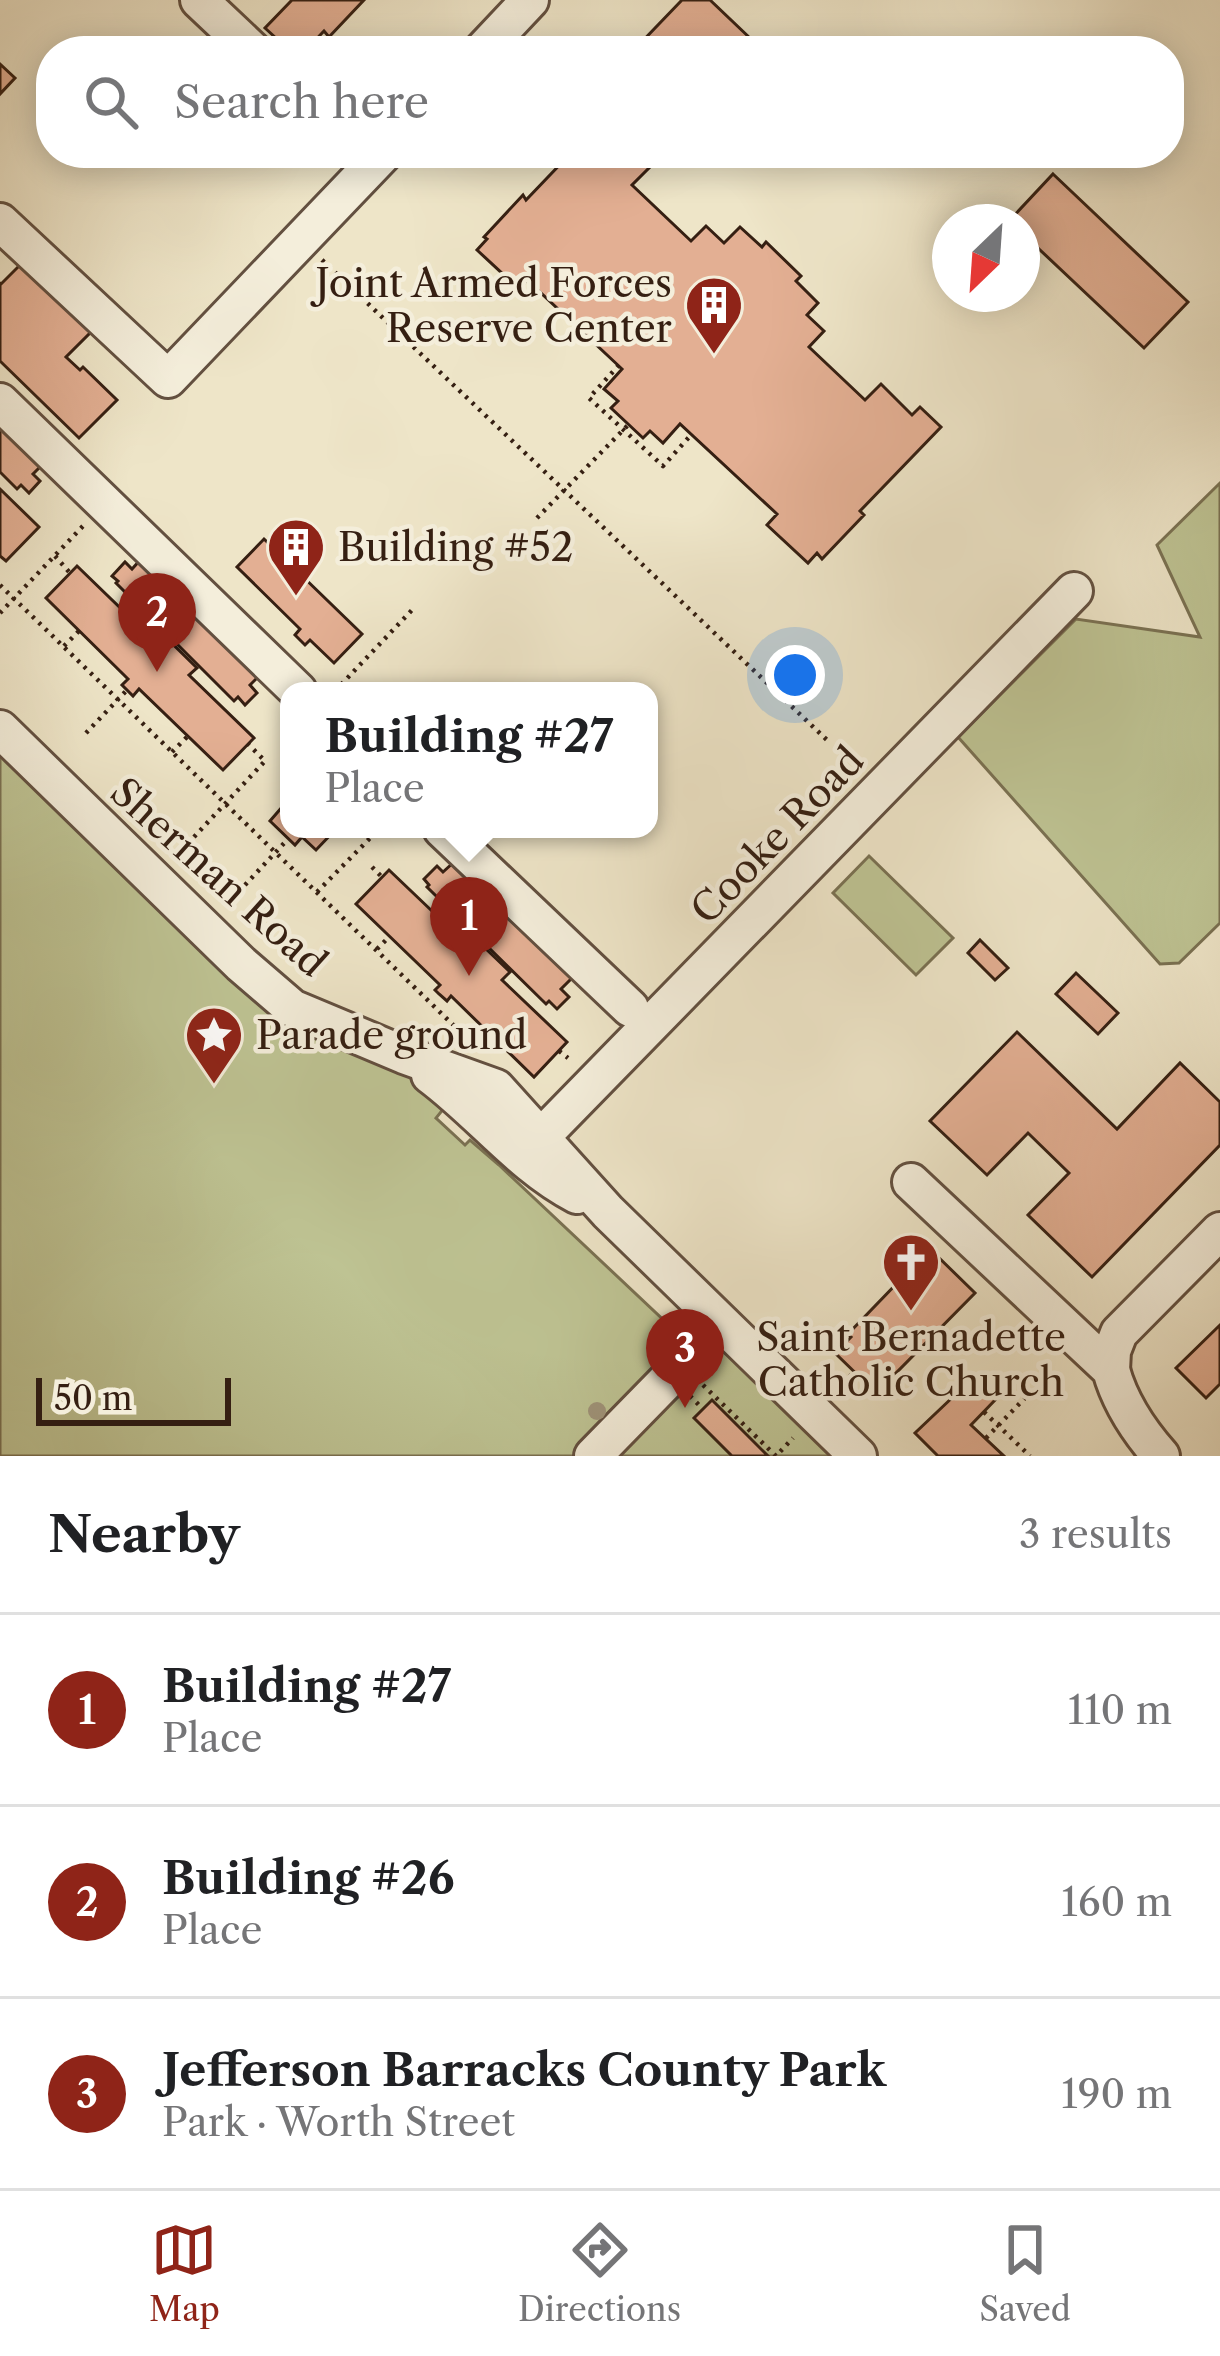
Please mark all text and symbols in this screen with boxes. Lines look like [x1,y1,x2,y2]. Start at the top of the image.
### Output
search box [36,36,1184,168]
icon: search [78,69,144,135]
text: Search here [174,74,429,130]
north arrow [932,204,1040,312]
place label: Joint Armed Forces Reserve Center [309,259,672,352]
building icon: Joint Armed Forces Reserve Center [683,274,745,356]
building icon: Building #52 [265,516,327,598]
place label: Building #52 [338,523,573,571]
pin: 2 [118,573,196,672]
your location [765,645,825,705]
popup [280,682,658,838]
text: Building #27 [324,708,614,764]
street label: Cooke Road [681,736,873,934]
text: Place [324,764,425,812]
street label: Sherman Road [101,767,337,987]
pin: 1 [430,877,508,976]
place icon: Parade ground [183,1004,245,1086]
place label: Parade ground [256,1011,527,1059]
church icon: Saint Bernadette Catholic Church [880,1231,942,1313]
pin: 3 [646,1309,724,1408]
place label: Saint Bernadette Catholic Church [756,1313,1066,1406]
scale bar [36,1372,231,1425]
text: 50 m [54,1378,132,1419]
text: Nearby [48,1503,240,1565]
text: 3 results [1019,1510,1172,1558]
text: Building #27 [162,1658,451,1714]
text: 1 [78,1686,96,1734]
text: 110 m [1068,1686,1172,1734]
text: Place [162,1714,262,1762]
text: Building #26 [162,1850,455,1906]
text: 2 [75,1878,99,1926]
text: 160 m [1061,1878,1172,1926]
text: Place [162,1906,262,1954]
text: Jefferson Barracks County Park [162,2042,886,2098]
text: 3 [76,2070,98,2118]
text: 190 m [1061,2070,1172,2118]
text: Park · Worth Street [162,2098,515,2146]
tab: Map [149,2217,220,2330]
tab: Directions [518,2217,681,2330]
tab: Saved [979,2217,1071,2330]

